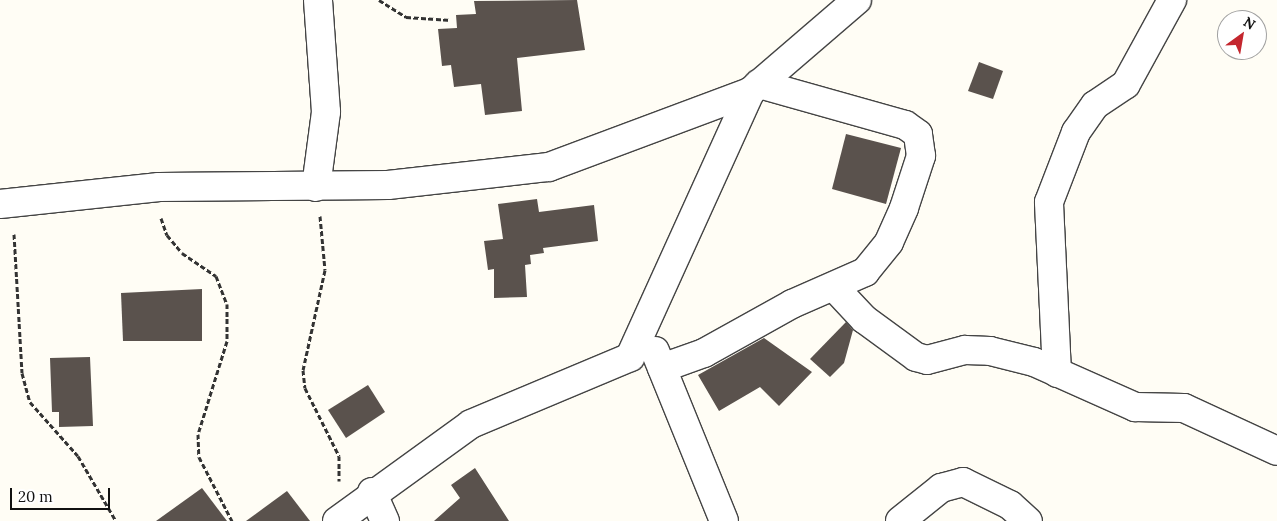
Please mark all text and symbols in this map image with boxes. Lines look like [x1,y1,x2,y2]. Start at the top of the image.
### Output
north arrow [1217,10,1267,60]
text: N [1240,13,1259,34]
scale bar [12,478,112,510]
text: 20 m [18,487,53,506]

